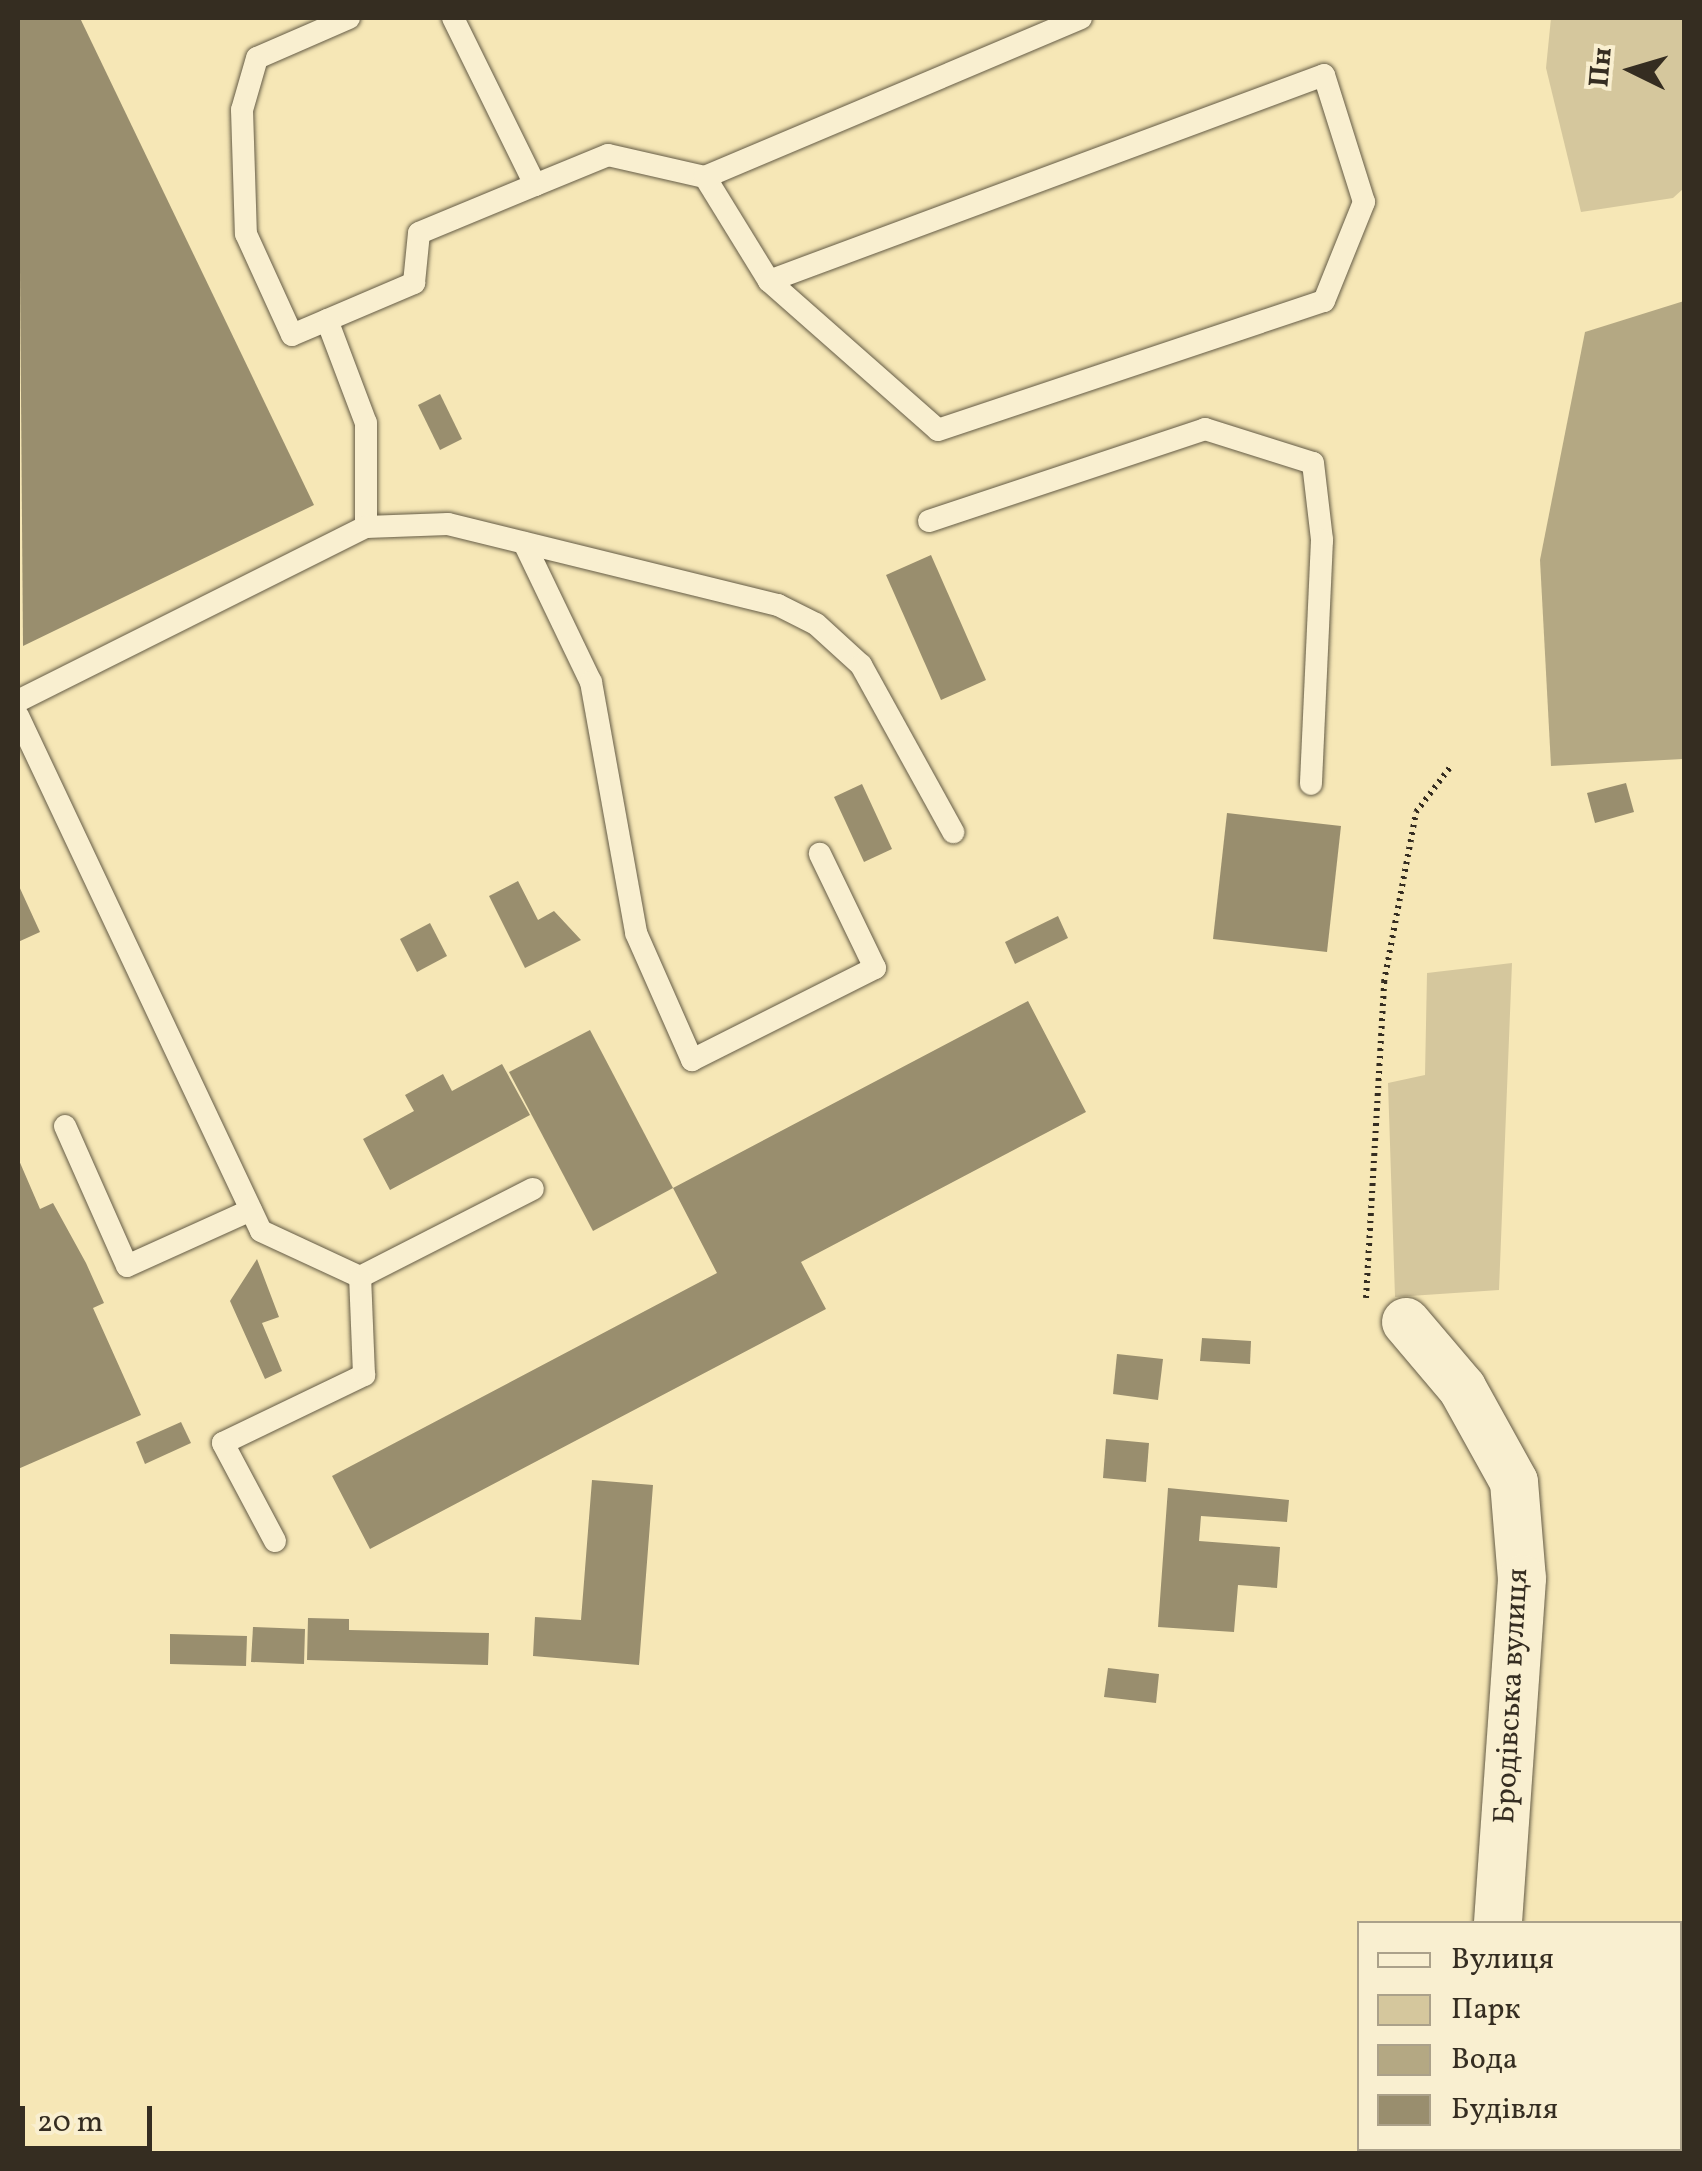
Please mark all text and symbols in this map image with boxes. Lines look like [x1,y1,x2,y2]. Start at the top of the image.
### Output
north arrow [1582,20,1682,120]
text: Пн [1580,46,1623,89]
street label: Бродівська вулиця [1487,1567,1537,1825]
legend [1357,1921,1682,2151]
text: Вулиця [1451,1939,1554,1981]
text: Парк [1451,1989,1520,2031]
text: Вода [1451,2039,1518,2081]
scale bar [25,2086,158,2148]
text: Будівля [1451,2089,1558,2131]
text: 20 m [37,2102,103,2144]

